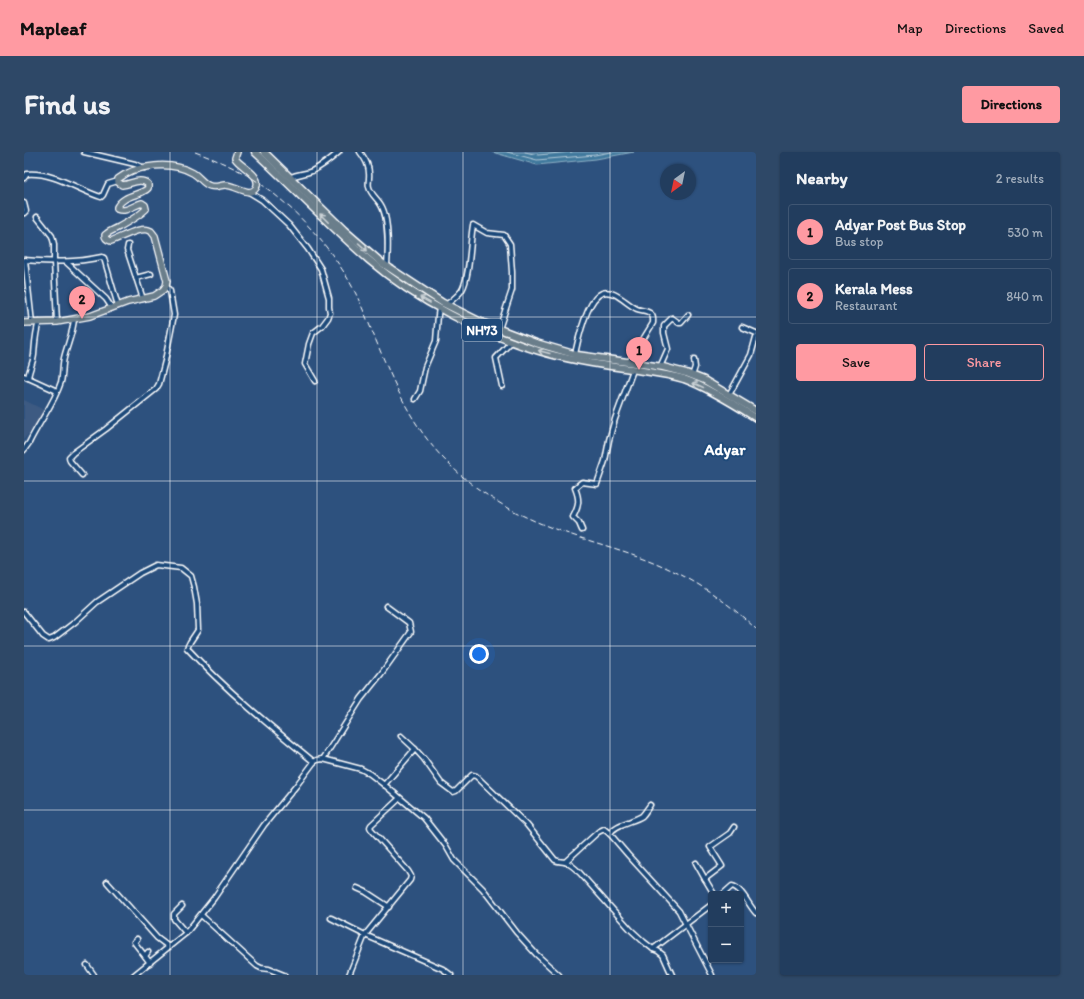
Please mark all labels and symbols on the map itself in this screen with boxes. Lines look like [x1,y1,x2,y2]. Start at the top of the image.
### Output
north arrow [660,164,696,200]
one-way arrow [319,213,329,223]
one-way arrow [358,242,369,251]
pin: 2 [69,286,95,319]
one-way arrow [419,295,431,303]
road number: NH73 [462,319,502,341]
pin: 1 [626,337,652,370]
one-way arrow [537,347,550,355]
one-way arrow [692,381,704,388]
district label: Adyar [703,440,746,460]
your location [469,644,489,664]

